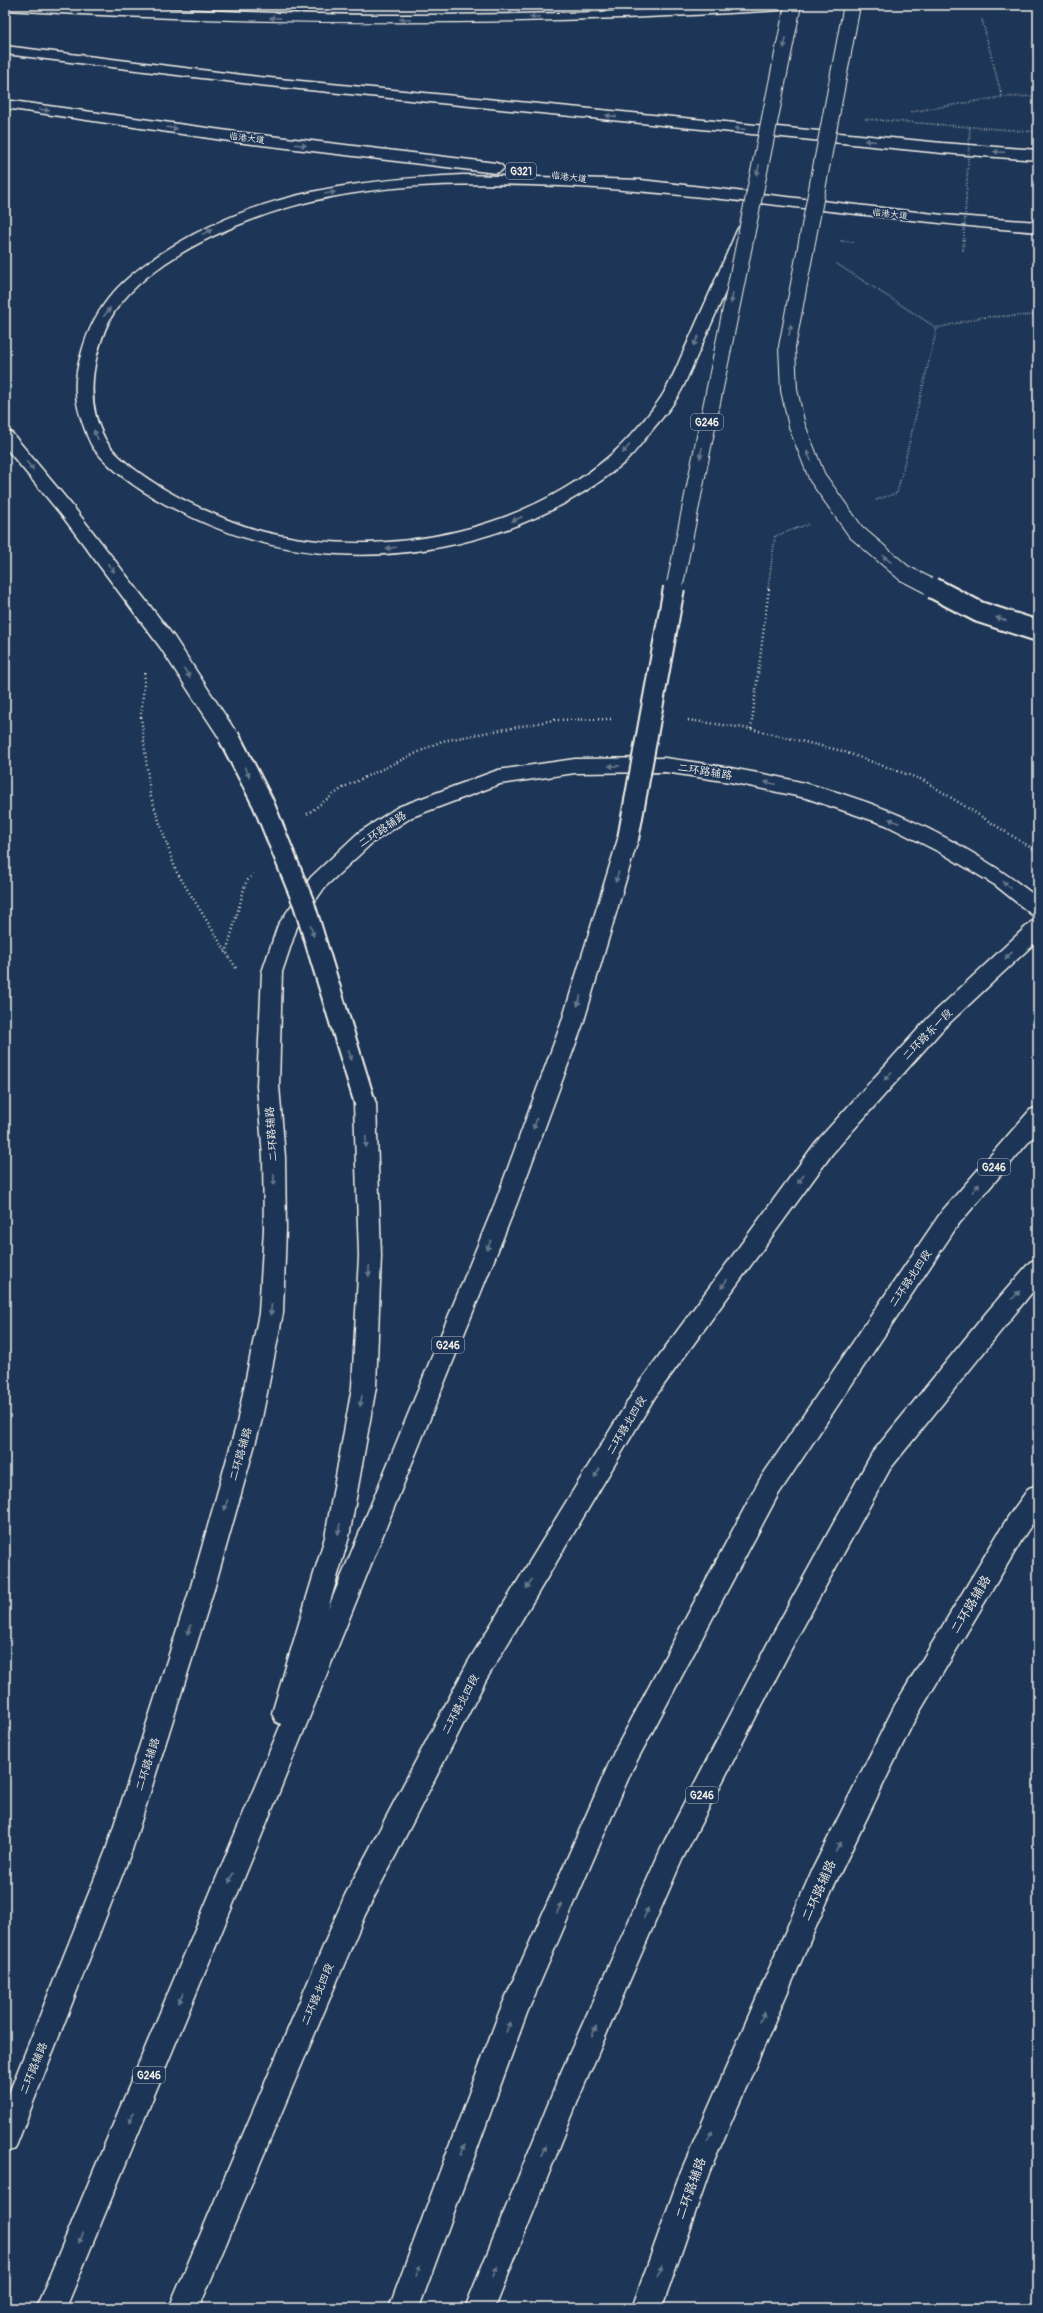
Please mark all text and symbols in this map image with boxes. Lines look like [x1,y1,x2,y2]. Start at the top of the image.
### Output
one-way arrow [529,14,541,21]
one-way arrow [268,15,281,21]
one-way arrow [398,16,411,22]
one-way arrow [781,37,787,49]
one-way arrow [38,107,50,113]
one-way arrow [605,113,617,119]
one-way arrow [166,125,178,131]
one-way arrow [734,125,746,132]
street label: 临港大道 [228,131,265,146]
one-way arrow [864,138,876,144]
one-way arrow [295,142,307,148]
one-way arrow [993,149,1005,156]
one-way arrow [424,157,436,163]
road number: G321 [506,163,536,179]
one-way arrow [754,164,760,177]
street label: 临港大道 [550,170,587,185]
one-way arrow [324,190,336,196]
street label: 临港大道 [871,207,908,222]
one-way arrow [202,229,213,235]
one-way arrow [728,292,734,304]
one-way arrow [102,306,111,317]
one-way arrow [787,324,793,336]
one-way arrow [693,336,699,347]
road number: G246 [691,414,723,430]
one-way arrow [93,429,99,441]
one-way arrow [622,444,631,455]
one-way arrow [698,447,704,459]
one-way arrow [806,450,812,462]
one-way arrow [25,461,34,471]
one-way arrow [512,516,523,522]
one-way arrow [385,545,397,551]
one-way arrow [882,554,892,563]
one-way arrow [106,562,115,573]
one-way arrow [995,616,1007,622]
one-way arrow [183,668,191,678]
street label: 二环路辅路 [677,761,733,782]
one-way arrow [607,763,620,769]
one-way arrow [244,766,250,778]
one-way arrow [764,780,776,786]
street label: 二环路辅路 [356,809,409,850]
one-way arrow [888,817,900,823]
one-way arrow [613,871,619,883]
one-way arrow [1002,880,1013,889]
one-way arrow [310,925,316,937]
one-way arrow [1004,950,1015,959]
one-way arrow [576,995,582,1007]
street label: 二环路东一段 [900,1006,955,1063]
one-way arrow [347,1049,353,1061]
one-way arrow [884,1071,893,1081]
street label: 二环路辅路 [263,1106,280,1162]
one-way arrow [532,1118,538,1130]
one-way arrow [363,1136,369,1149]
road number: G246 [978,1159,1010,1175]
one-way arrow [271,1174,277,1187]
one-way arrow [797,1174,805,1185]
one-way arrow [971,1183,980,1194]
one-way arrow [485,1239,491,1251]
street label: 二环路北四段 [887,1247,934,1309]
one-way arrow [366,1265,373,1277]
one-way arrow [720,1279,728,1290]
one-way arrow [1011,1289,1020,1300]
one-way arrow [267,1304,274,1316]
road number: G246 [432,1337,464,1353]
street label: 二环路北四段 [604,1394,649,1457]
one-way arrow [358,1395,364,1407]
street label: 二环路辅路 [227,1426,254,1482]
one-way arrow [593,1467,600,1479]
one-way arrow [223,1499,229,1511]
one-way arrow [336,1523,342,1535]
street label: 二环路辅路 [947,1573,994,1636]
one-way arrow [526,1578,533,1590]
one-way arrow [186,1624,192,1636]
street label: 二环路北四段 [439,1672,482,1736]
street label: 二环路辅路 [133,1736,162,1792]
road number: G246 [686,1787,718,1803]
one-way arrow [835,1842,841,1853]
street label: 二环路辅路 [798,1857,839,1923]
one-way arrow [228,1872,234,1883]
one-way arrow [556,1902,562,1913]
one-way arrow [643,1907,649,1918]
street label: 二环路北四段 [299,1961,336,2027]
one-way arrow [177,1992,183,2004]
one-way arrow [760,2011,766,2023]
one-way arrow [505,2021,511,2033]
one-way arrow [591,2026,597,2037]
street label: 二环路辅路 [17,2040,50,2096]
road number: G246 [133,2067,165,2083]
one-way arrow [127,2112,133,2124]
one-way arrow [707,2131,713,2142]
one-way arrow [460,2143,466,2155]
one-way arrow [541,2145,547,2157]
street label: 二环路辅路 [672,2155,710,2222]
one-way arrow [77,2232,83,2244]
one-way arrow [415,2265,421,2277]
one-way arrow [492,2265,498,2277]
one-way arrow [657,2265,663,2277]

